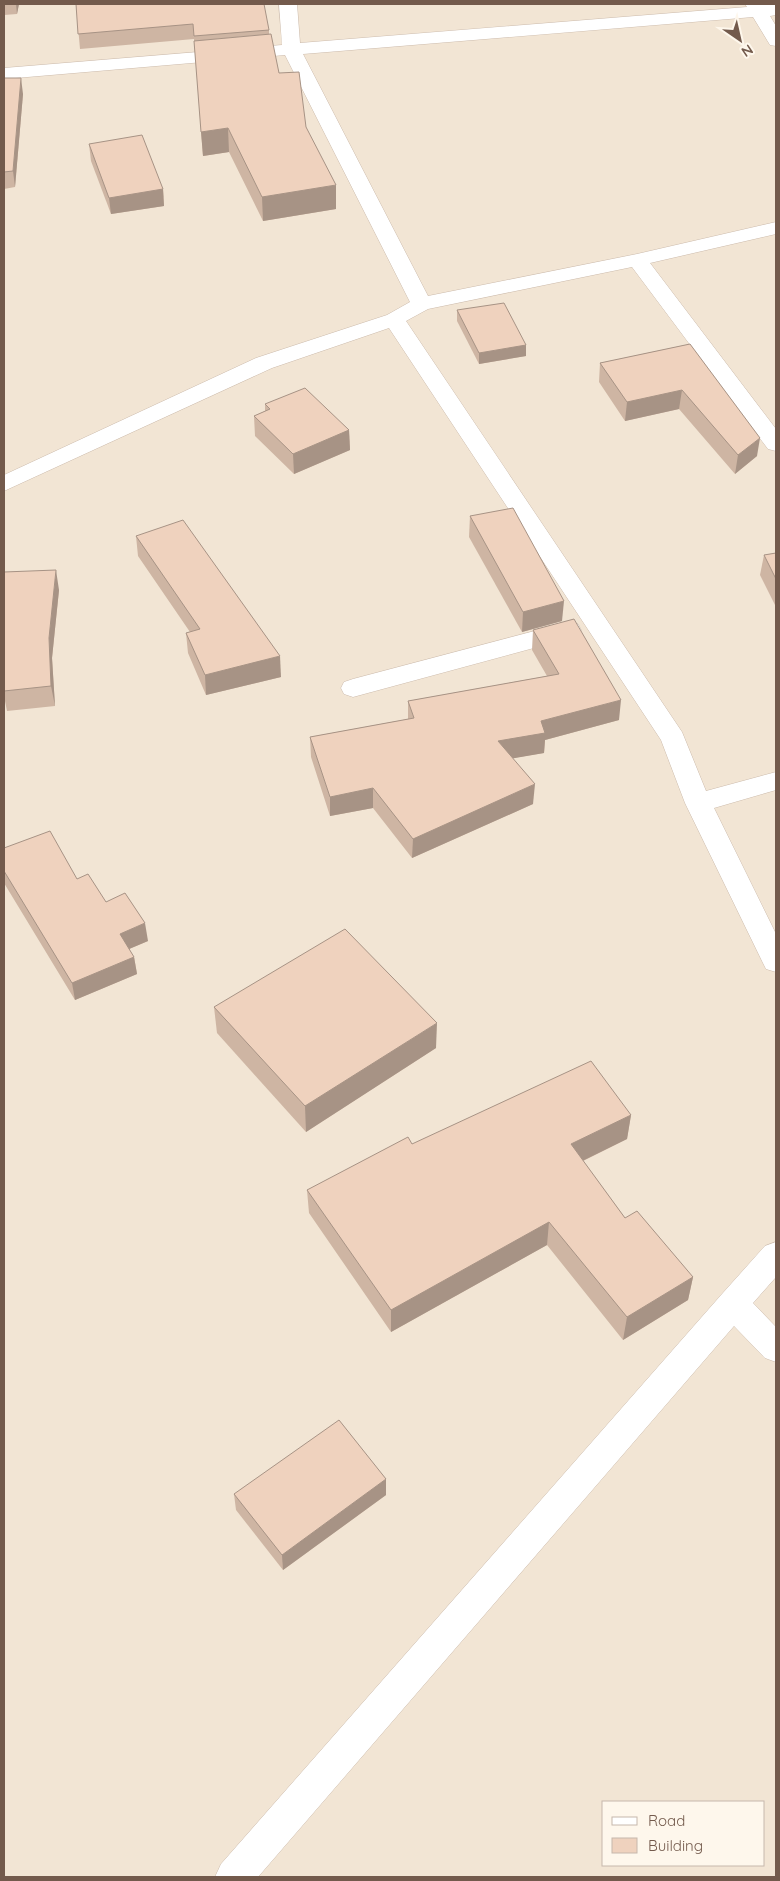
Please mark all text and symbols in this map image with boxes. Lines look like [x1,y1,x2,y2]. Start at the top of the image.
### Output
north arrow [715,15,765,65]
text: N [738,40,757,61]
legend [602,1801,765,1866]
text: Road [648,1811,685,1830]
text: Building [648,1836,703,1855]

